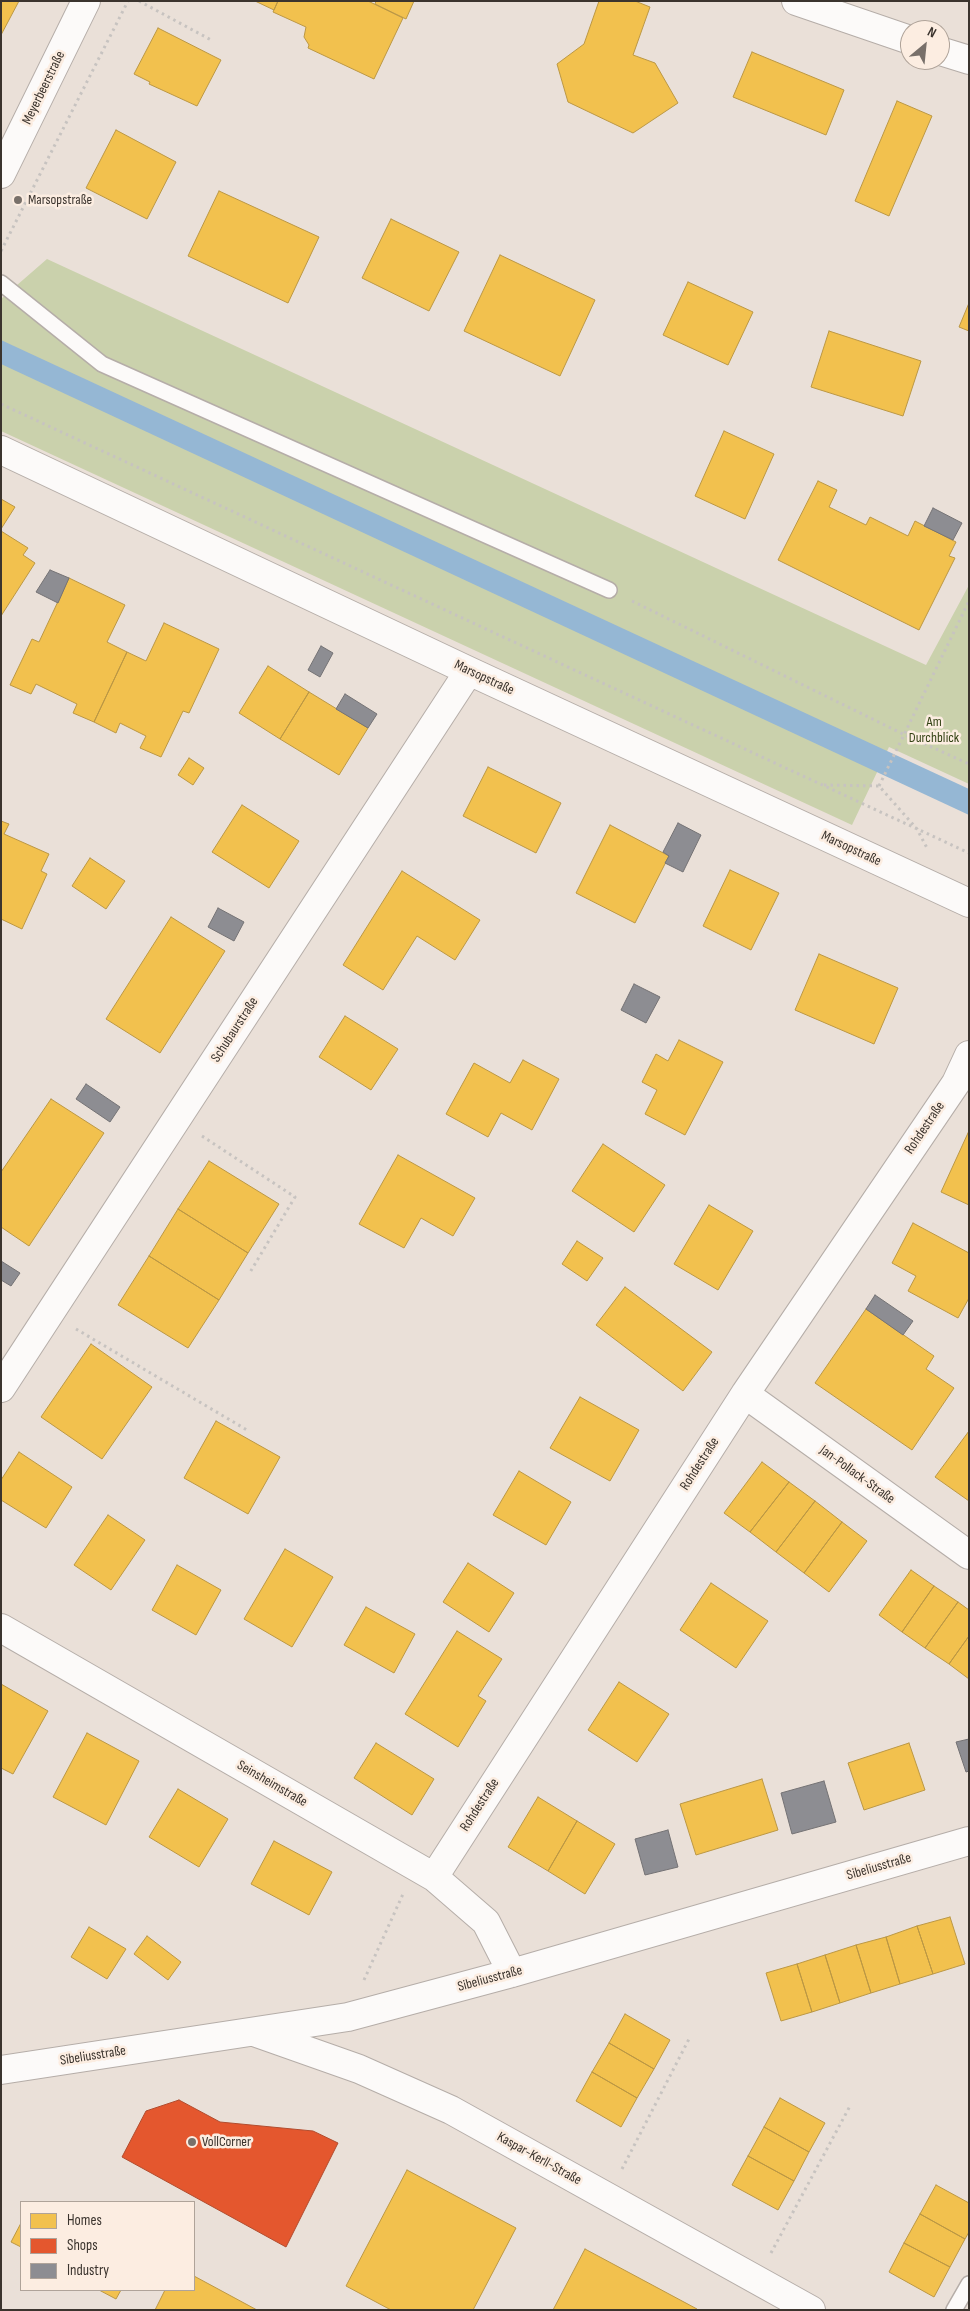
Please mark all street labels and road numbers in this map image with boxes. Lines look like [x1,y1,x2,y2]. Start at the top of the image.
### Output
street label: Meyerbeerstraße [19,49,69,127]
street label: Marsopstraße [451,657,517,699]
street label: Marsopstraße [818,828,884,870]
street label: Schubaurstraße [208,994,262,1066]
street label: Rohdestraße [901,1099,949,1157]
street label: Rohdestraße [677,1434,723,1494]
street label: Jan-Pollack-Straße [816,1442,898,1508]
street label: Seinsheimstraße [234,1757,310,1811]
street label: Rohdestraße [457,1775,503,1835]
street label: Sibeliusstraße [845,1850,913,1884]
street label: Sibeliusstraße [456,1962,524,1996]
street label: Sibeliusstraße [59,2043,127,2069]
street label: Kaspar-Kerll-Straße [494,2129,584,2189]

